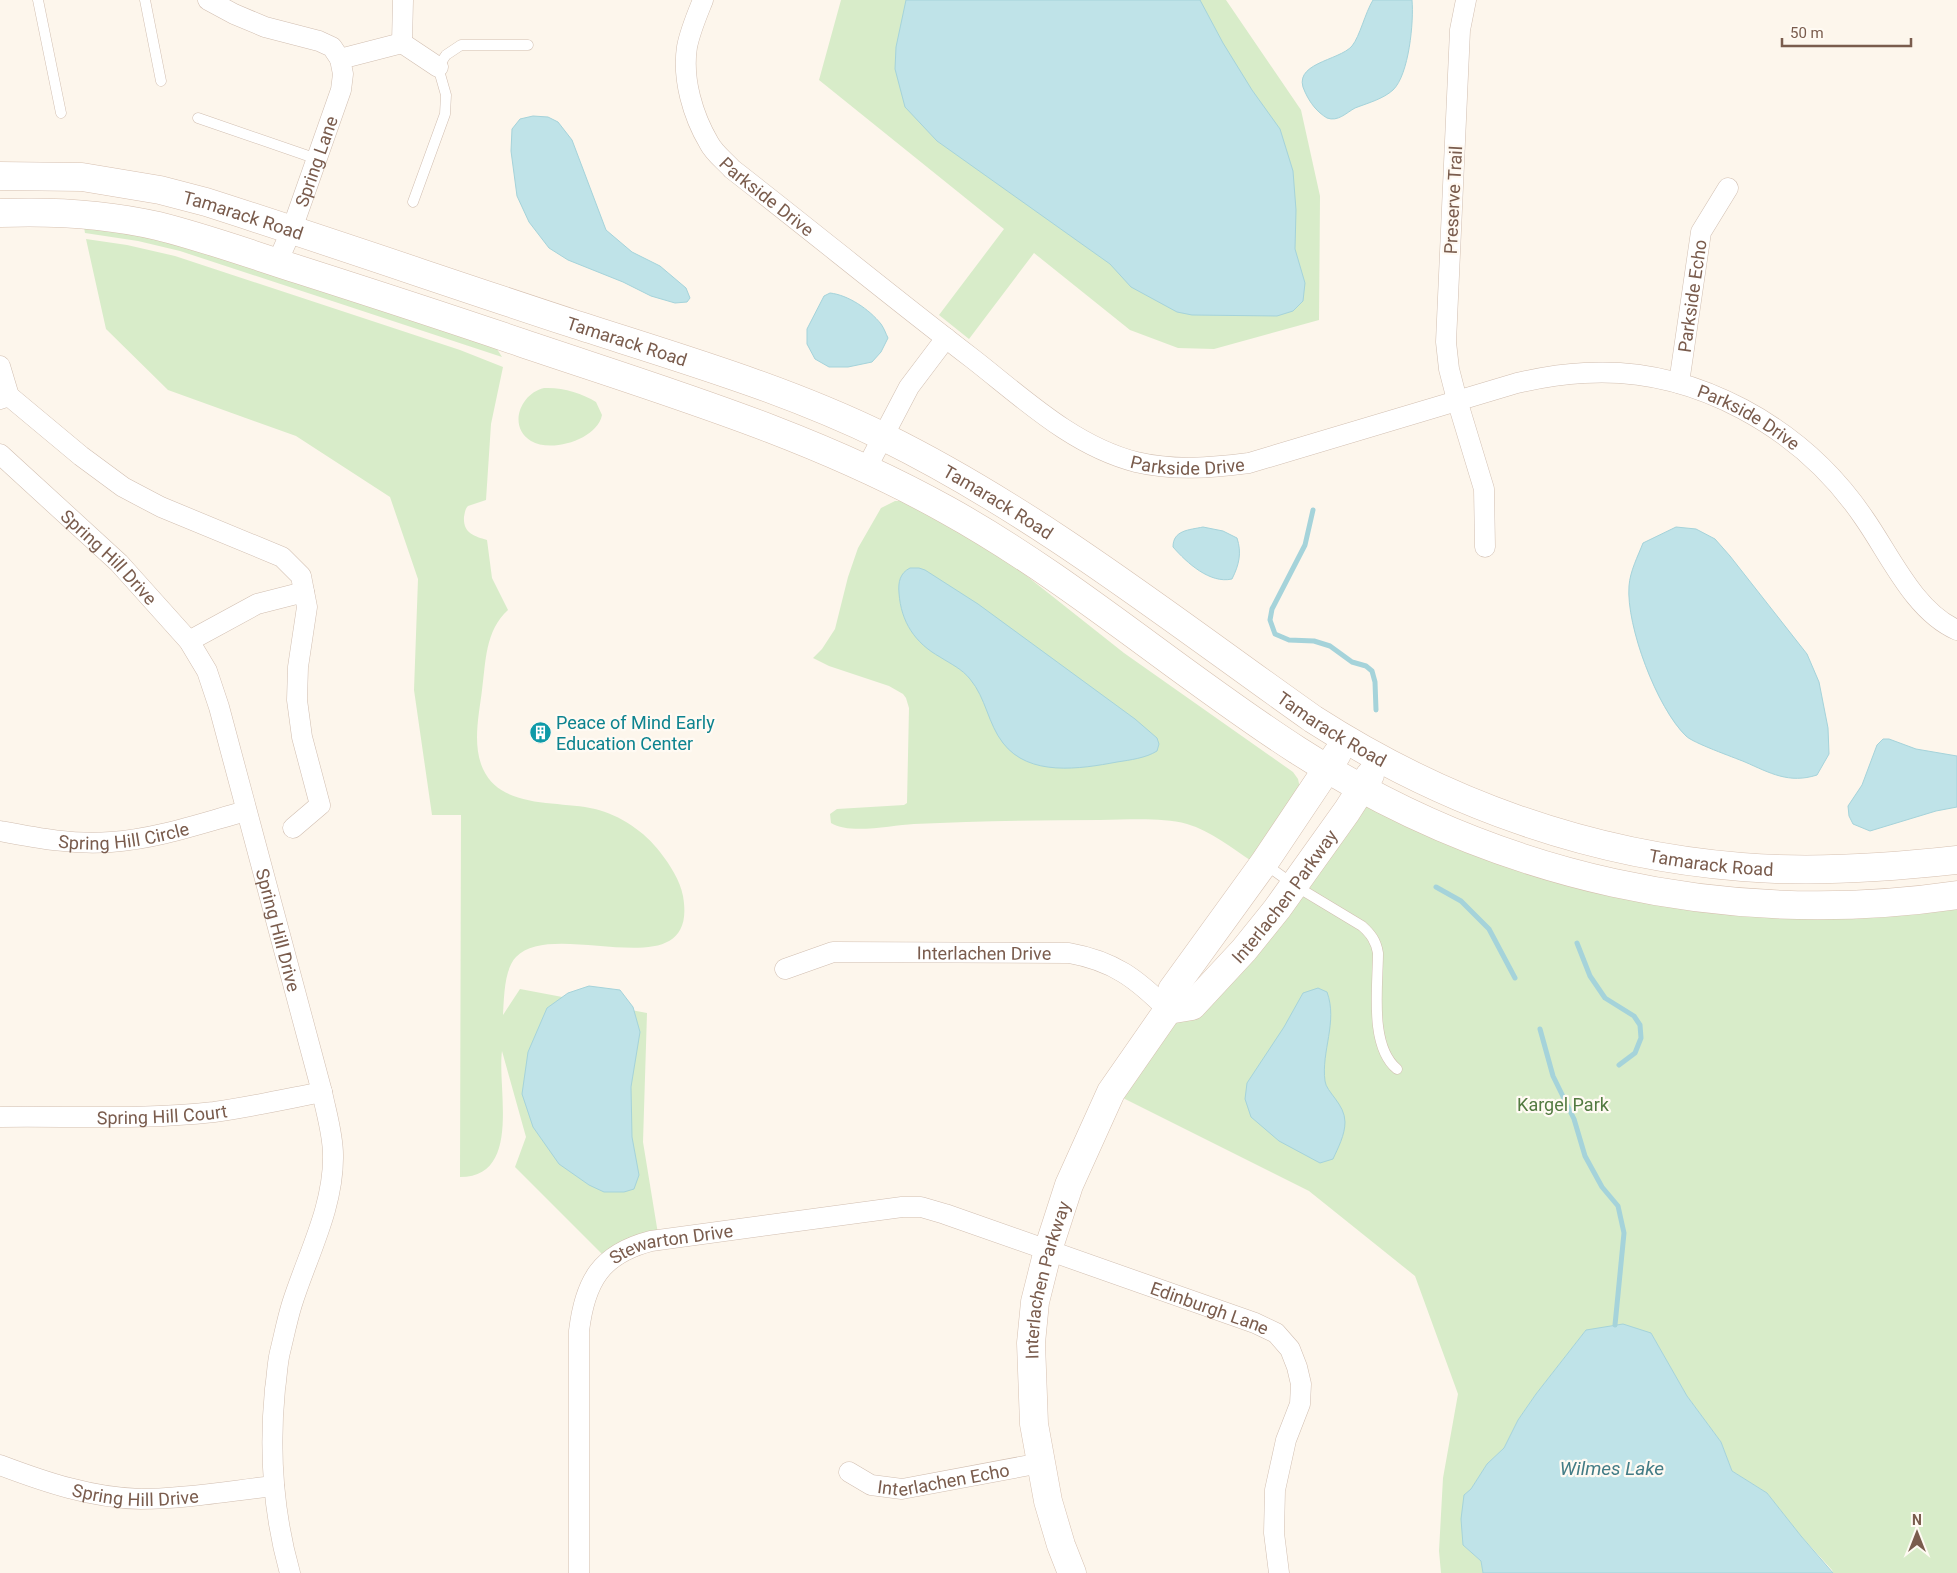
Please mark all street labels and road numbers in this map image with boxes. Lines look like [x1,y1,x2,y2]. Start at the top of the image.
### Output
street label: Spring Lane [290,113,342,209]
street label: Preserve Trail [1440,145,1466,255]
street label: Parkside Drive [715,152,818,240]
street label: Tamarack Road [181,186,306,244]
street label: Parkside Echo [1673,238,1710,354]
street label: Tamarack Road [564,312,690,370]
street label: Parkside Drive [1695,380,1804,454]
street label: Parkside Drive [1128,451,1246,478]
street label: Tamarack Road [940,460,1057,543]
street label: Spring Hill Drive [57,505,162,609]
street label: Tamarack Road [1273,687,1390,771]
street label: Spring Hill Circle [57,817,191,853]
street label: Interlachen Parkway [1227,825,1341,967]
street label: Tamarack Road [1647,844,1774,879]
street label: Spring Hill Drive [252,866,305,994]
street label: Interlachen Drive [917,942,1051,963]
street label: Spring Hill Court [97,1100,229,1128]
street label: Interlachen Parkway [1020,1198,1074,1360]
street label: Stewarton Drive [605,1220,734,1268]
street label: Edinburgh Lane [1148,1277,1272,1339]
street label: Interlachen Echo [876,1459,1011,1500]
street label: Spring Hill Drive [70,1479,200,1510]

